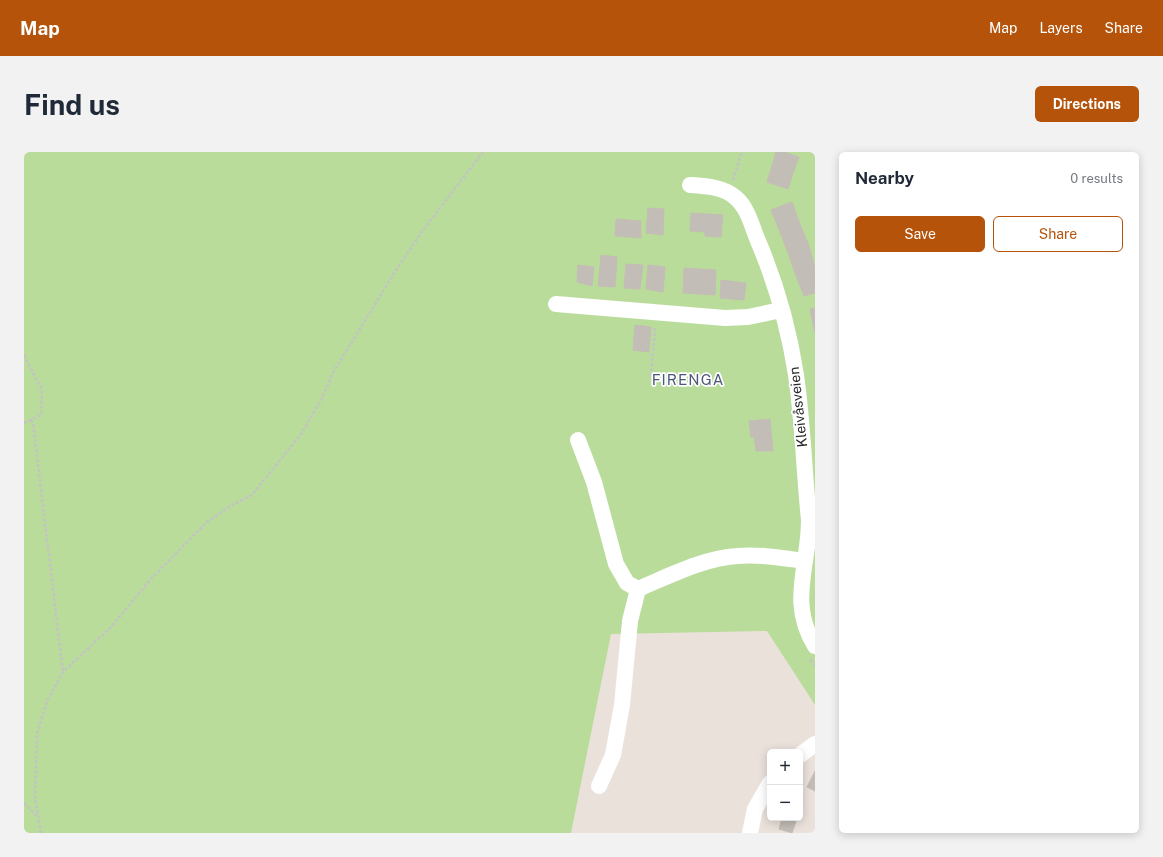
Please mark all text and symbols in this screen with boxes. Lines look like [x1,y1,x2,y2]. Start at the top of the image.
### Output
text: Map [20,17,60,39]
text: Map [989,20,1017,36]
text: Layers [1039,20,1083,36]
text: Share [1105,20,1143,36]
button: Directions [1035,86,1139,122]
text: Find us [24,88,120,121]
text: Nearby [855,168,914,188]
text: 0 results [1070,171,1123,186]
button: Save [855,216,985,252]
button: Share [993,216,1123,252]
street label: Kleivåsveien [786,366,810,448]
district label: FIRENGA [652,371,724,388]
map controls [767,749,803,821]
button: + [767,749,803,785]
button: − [767,785,803,821]

